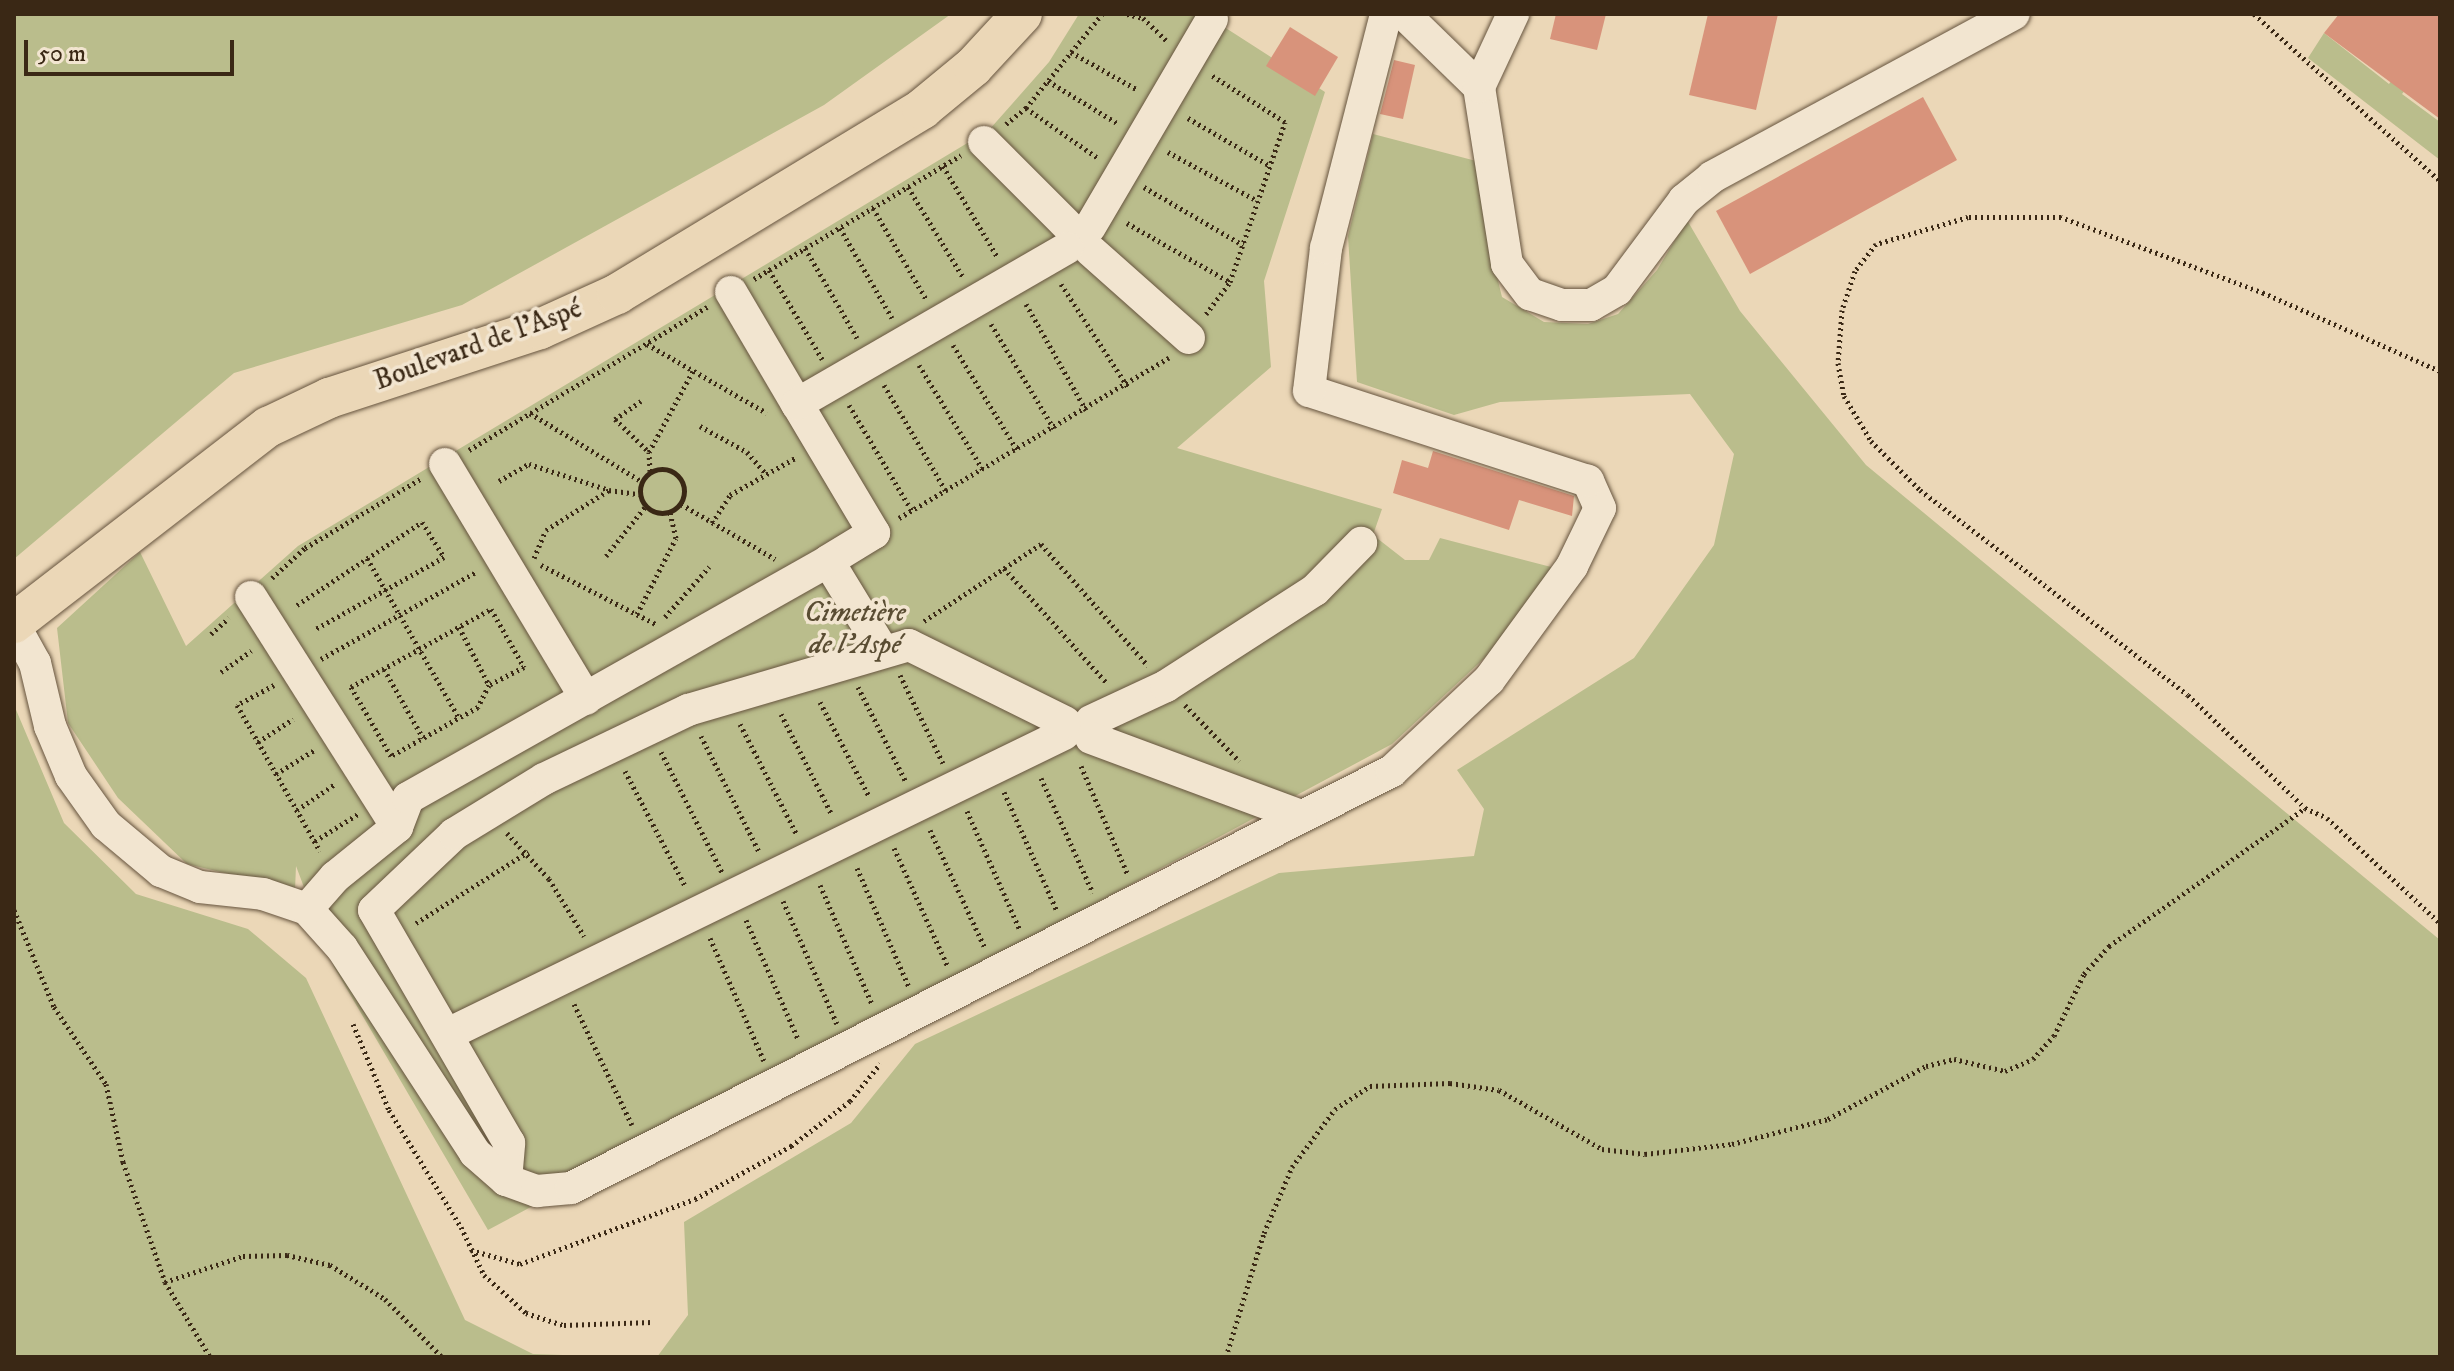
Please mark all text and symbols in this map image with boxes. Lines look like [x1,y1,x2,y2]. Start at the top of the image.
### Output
scale bar [28,24,238,74]
text: 50 m [38,39,86,69]
street label: Boulevard de l'Aspé [370,292,586,398]
park label: Cimetière de l'Aspé [804,596,906,662]

